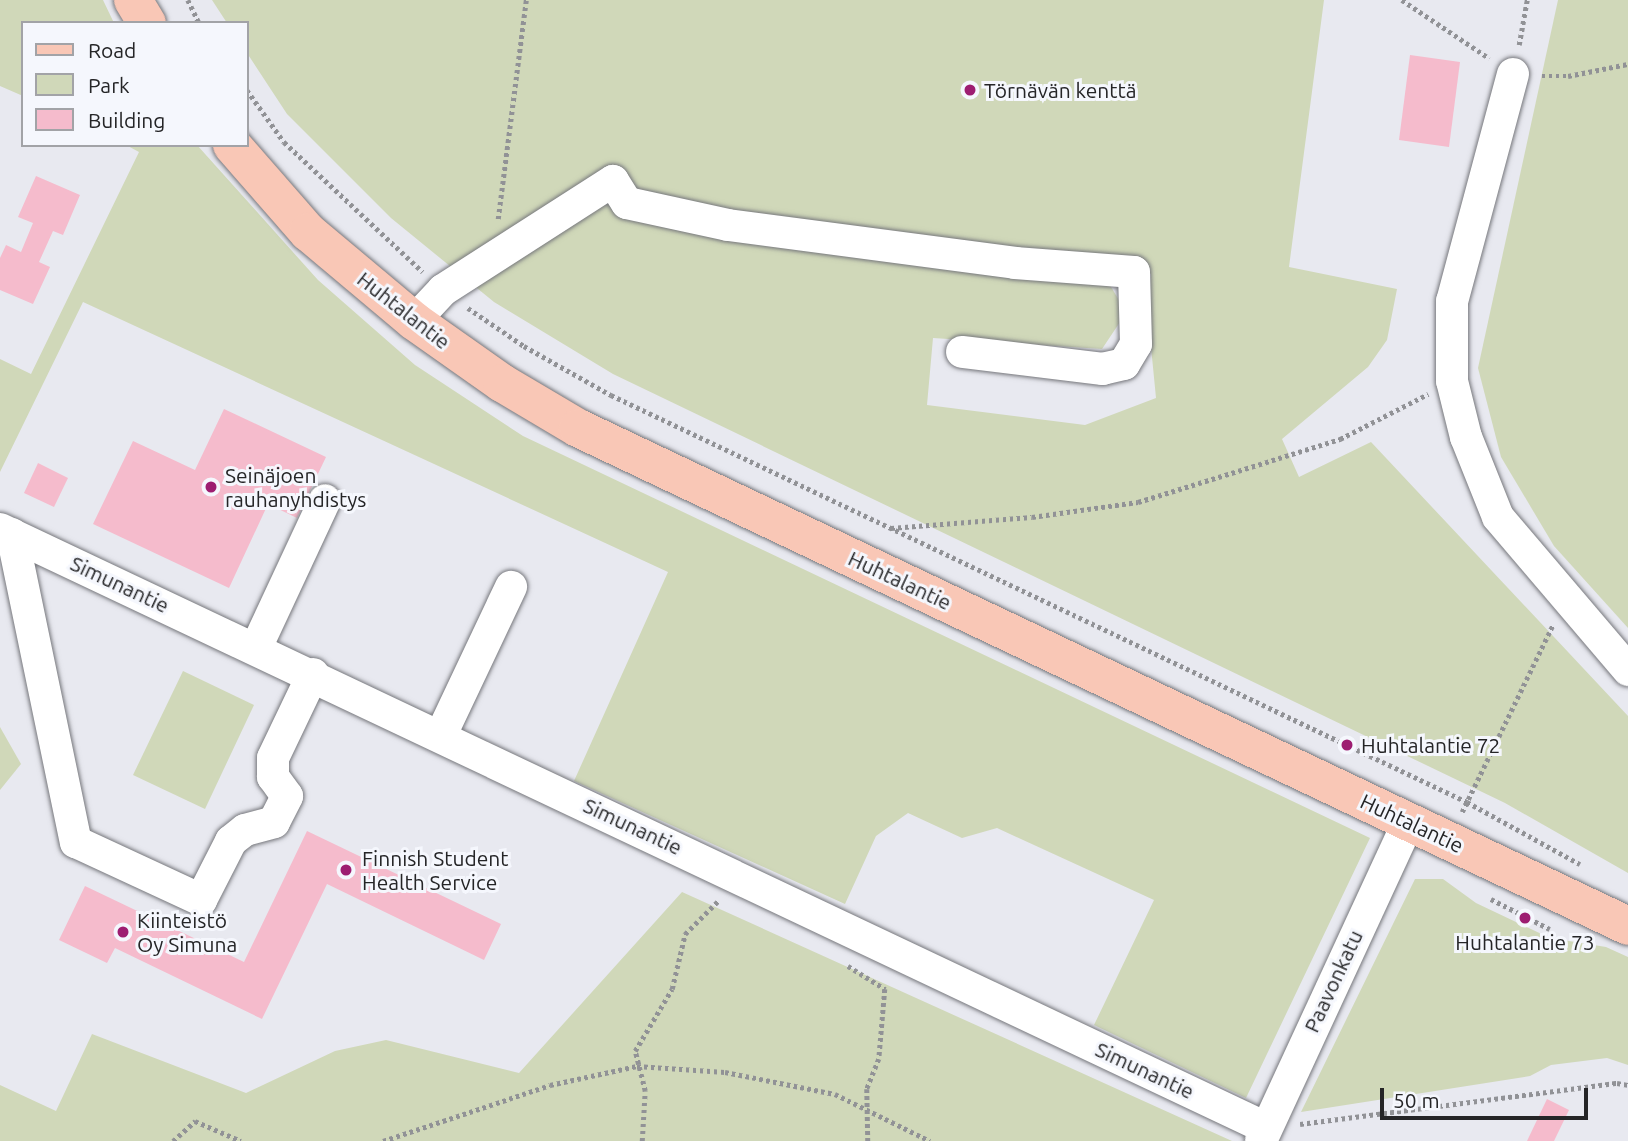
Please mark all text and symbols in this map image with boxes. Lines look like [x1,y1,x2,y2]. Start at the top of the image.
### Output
legend [21,21,248,147]
text: Road [88,38,136,62]
text: Park [88,73,130,97]
place label: Törnävän kenttä [984,77,1137,103]
marker: Törnävän kenttä [962,82,978,98]
text: Building [88,108,165,132]
street label: Huhtalantie [353,266,455,354]
place label: Seinäjoen rauhanyhdistys [225,462,366,512]
marker: Seinäjoen rauhanyhdistys [203,479,219,495]
street label: Huhtalantie [844,545,956,615]
street label: Simunantie [67,550,173,618]
place label: Huhtalantie 72 [1361,732,1500,758]
marker: Huhtalantie 72 [1339,737,1355,753]
street label: Huhtalantie [1356,788,1468,858]
street label: Simunantie [580,792,686,860]
place label: Finnish Student Health Service [362,845,509,895]
marker: Finnish Student Health Service [336,860,356,880]
place label: Kiinteistö Oy Simuna [137,907,237,957]
marker: Huhtalantie 73 [1517,910,1533,926]
marker: Kiinteistö Oy Simuna [115,924,131,940]
street label: Paavonkatu [1298,926,1368,1036]
place label: Huhtalantie 73 [1455,929,1595,955]
street label: Simunantie [1092,1036,1198,1104]
scale bar [1383,1074,1591,1118]
text: 50 m [1393,1088,1440,1112]

